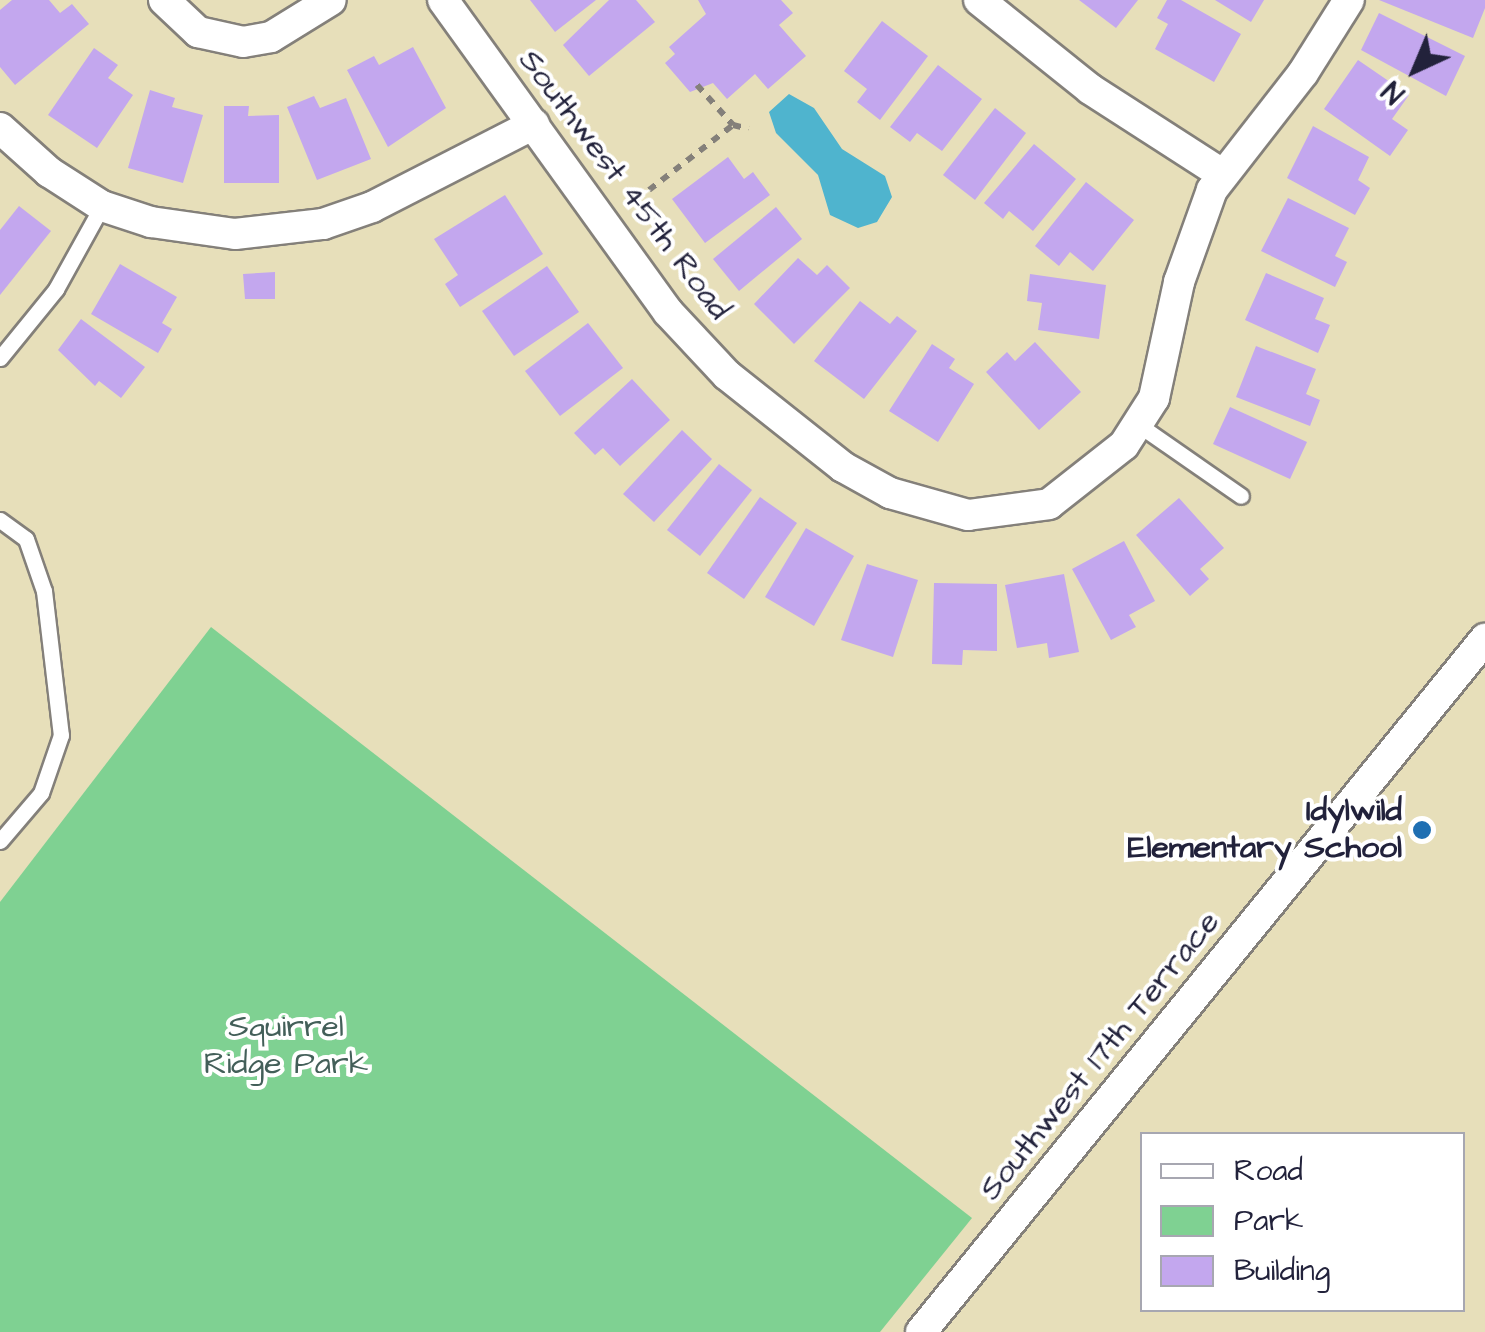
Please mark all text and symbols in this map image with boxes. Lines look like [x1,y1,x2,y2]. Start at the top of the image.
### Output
north arrow [1365,20,1465,120]
street label: Southwest 45th Road [510,42,738,328]
text: N [1374,72,1414,112]
place label: Idylwild Elementary School [1128,793,1402,868]
marker: Idylwild Elementary School [1411,819,1433,841]
street label: Southwest 17th Terrace [972,904,1228,1208]
park label: Squirrel Ridge Park [204,1009,368,1084]
legend [1140,1132,1465,1312]
text: Road [1234,1150,1303,1192]
text: Park [1234,1200,1303,1242]
text: Building [1234,1250,1330,1292]

